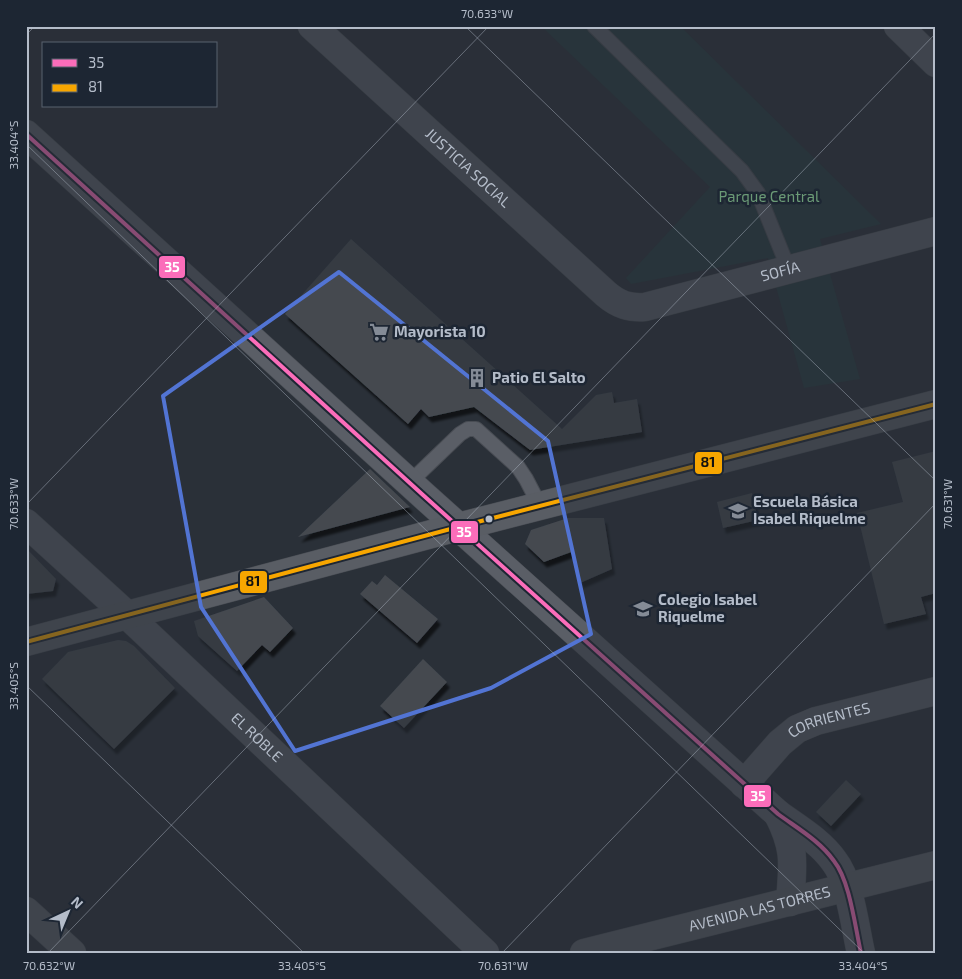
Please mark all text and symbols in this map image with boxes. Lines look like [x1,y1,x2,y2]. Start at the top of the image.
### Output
text: 70.633°W [461,6,513,20]
legend [42,42,218,108]
text: 35 [88,53,104,71]
text: 81 [88,77,103,95]
text: 33.404°S [6,120,20,170]
street label: JUSTICIA SOCIAL [422,124,515,211]
park label: Parque Central [718,187,820,205]
line badge: 35 [158,255,186,279]
street label: SOFÍA [759,257,802,284]
text: 35 [164,258,180,275]
supermarket icon: Mayorista 10 [368,321,390,343]
place label: Mayorista 10 [394,322,486,341]
building icon: Patio El Salto [466,367,488,389]
place label: Patio El Salto [492,368,586,386]
line badge: 81 [694,451,723,475]
text: 81 [701,453,715,470]
text: 70.633°W [6,478,20,530]
text: 70.631°W [940,479,954,529]
place label: Escuela Básica Isabel Riquelme [753,492,866,527]
school or university icon: Escuela Básica Isabel Riquelme [727,500,749,522]
unlabelled marker [484,514,494,524]
line badge: 35 [450,520,479,544]
text: 35 [456,523,472,540]
line badge: 81 [239,570,268,594]
text: 81 [246,572,260,589]
place label: Colegio Isabel Riquelme [658,590,757,625]
school or university icon: Colegio Isabel Riquelme [632,598,654,620]
text: 33.405°S [6,662,20,710]
street label: CORRIENTES [783,698,872,741]
street label: EL ROBLE [228,708,287,765]
line badge: 35 [743,784,772,808]
text: 35 [750,787,766,804]
street label: AVENIDA LAS TORRES [687,882,832,935]
north arrow [42,886,92,936]
text: N [68,893,87,912]
text: 70.632°W [23,958,75,972]
text: 33.405°S [278,958,326,972]
text: 70.631°W [478,958,528,972]
text: 33.404°S [838,958,888,972]

